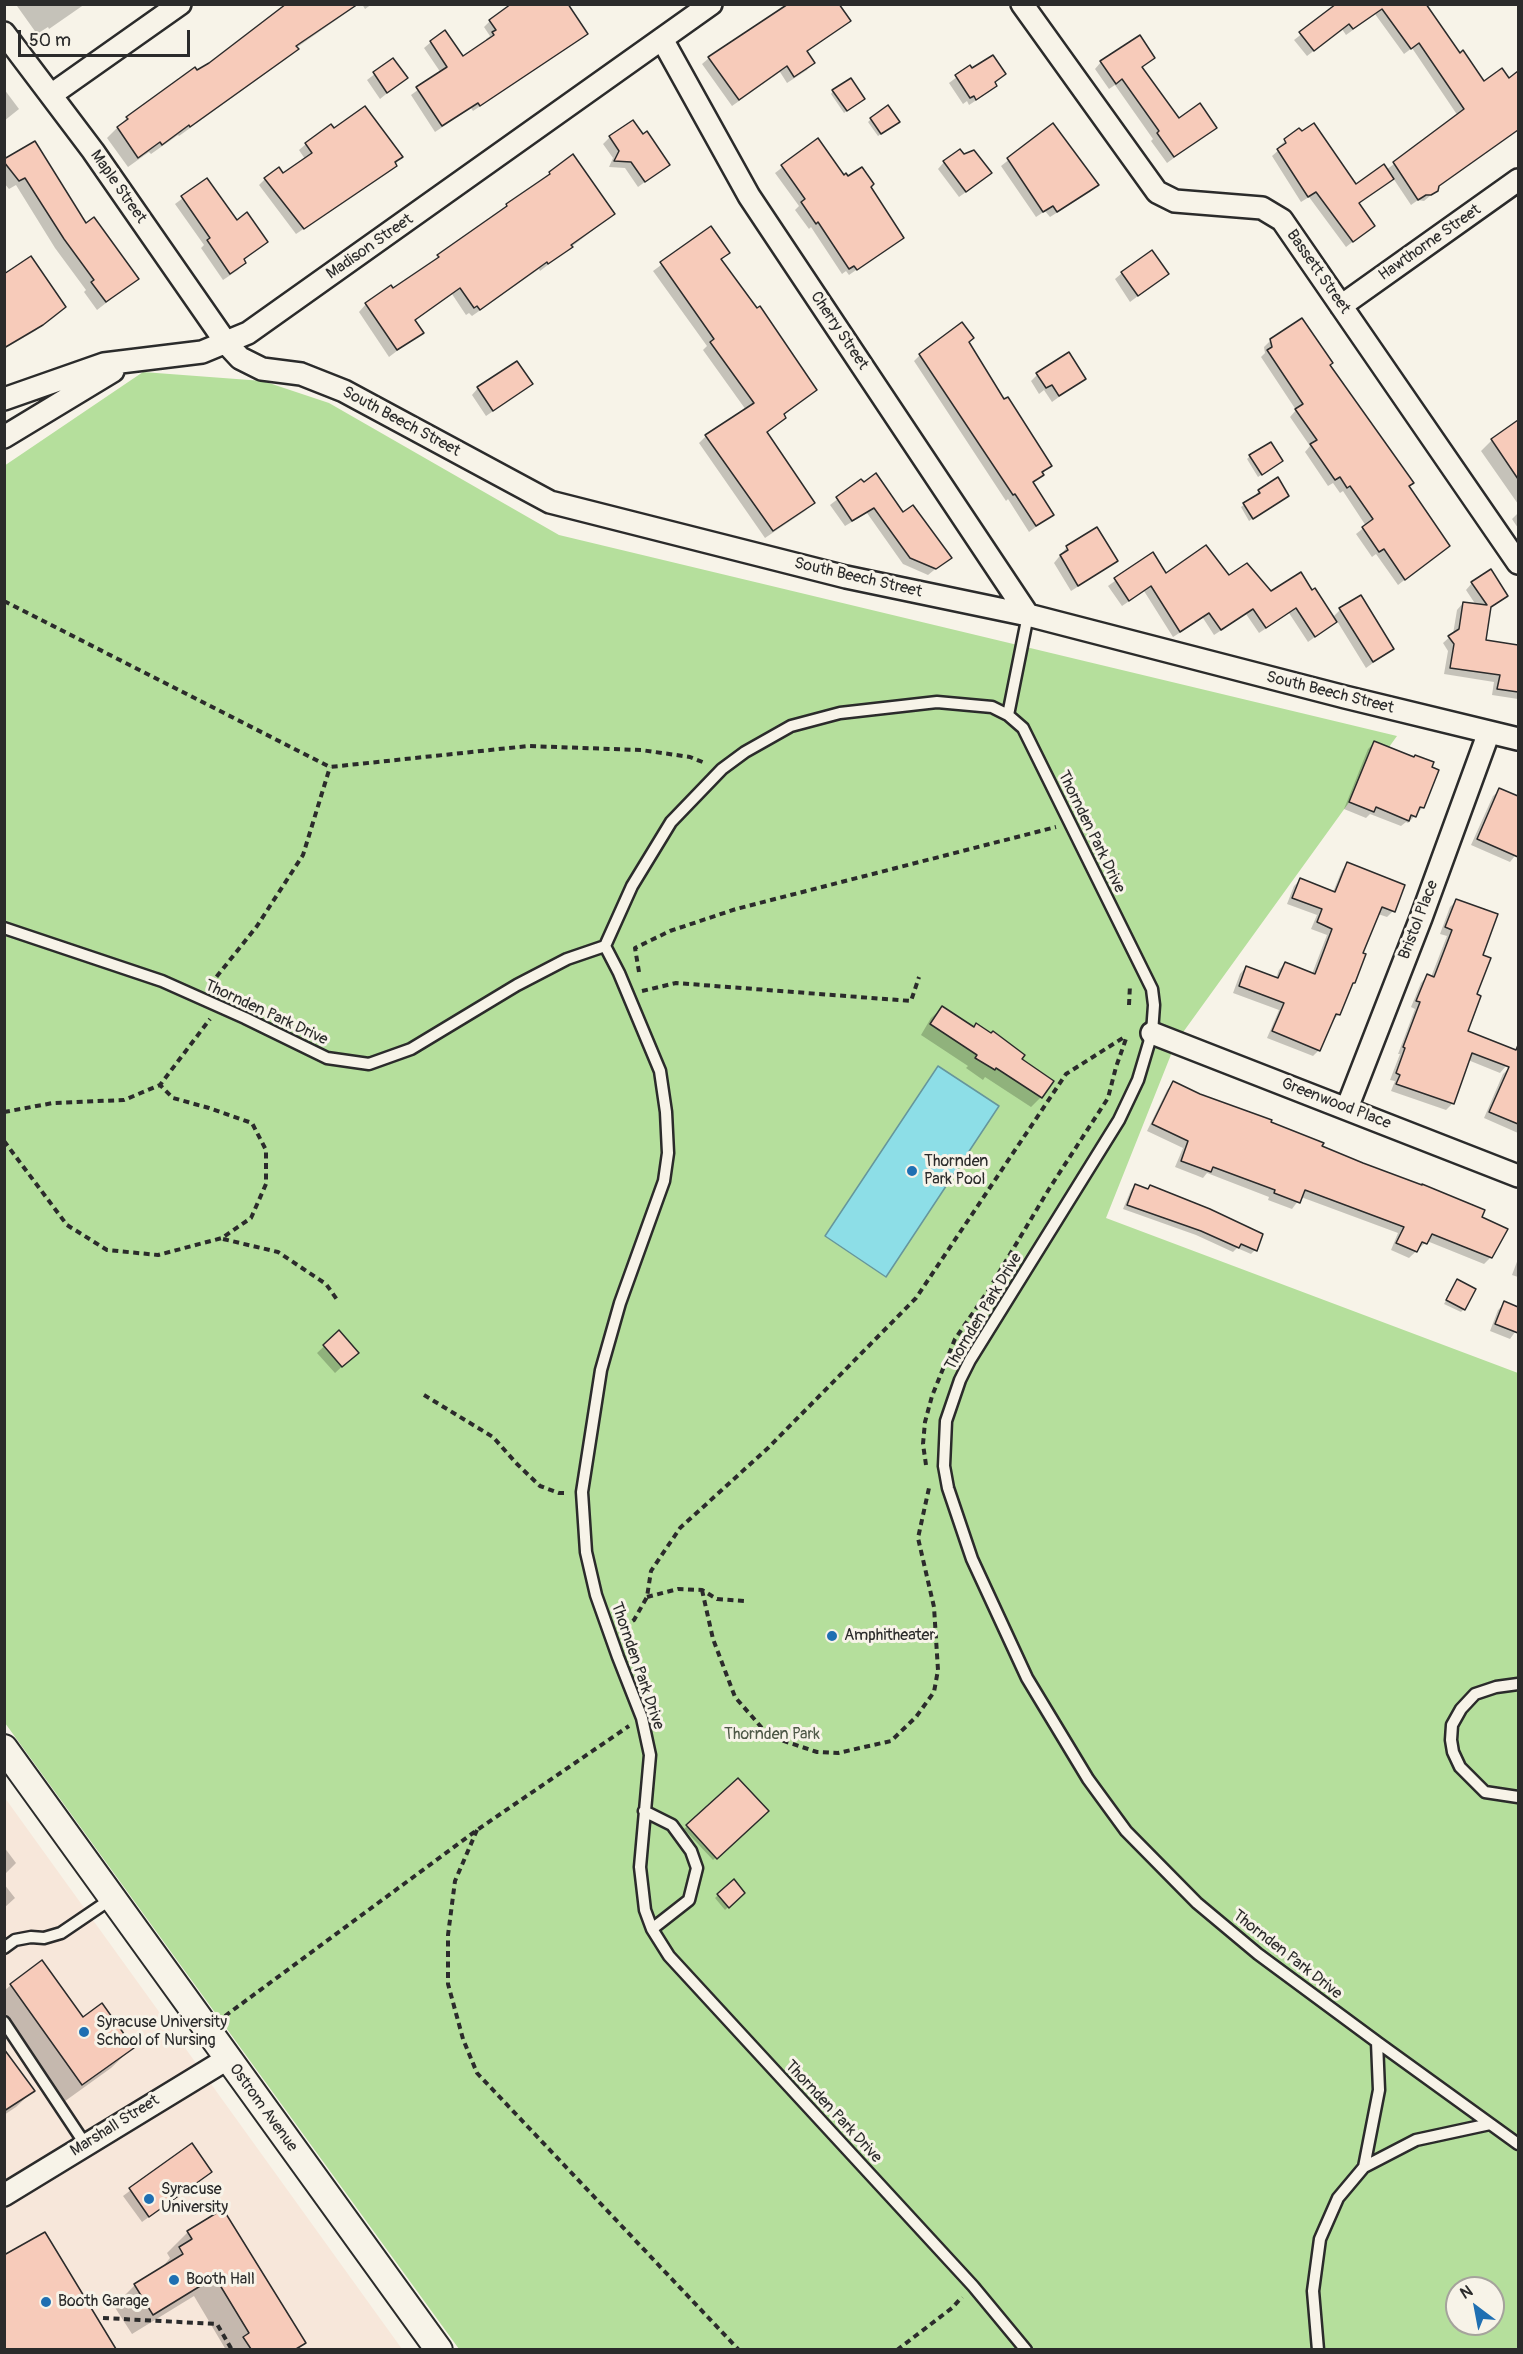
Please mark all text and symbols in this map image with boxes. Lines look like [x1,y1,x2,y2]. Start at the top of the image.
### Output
scale bar [21,18,194,56]
text: 50 m [29,29,71,52]
street label: Maple Street [86,147,150,227]
street label: Hawthorne Street [1375,201,1485,285]
street label: Madison Street [323,210,417,284]
street label: Bassett Street [1282,226,1354,318]
street label: Cherry Street [806,288,872,374]
street label: South Beech Street [339,383,463,461]
street label: South Beech Street [792,554,924,602]
street label: South Beech Street [1264,668,1396,718]
street label: Thornden Park Drive [1053,768,1129,896]
street label: Bristol Place [1395,878,1443,962]
street label: Thornden Park Drive [201,976,331,1050]
street label: Greenwood Place [1278,1074,1394,1134]
place label: Thornden Park Pool [924,1152,988,1190]
marker: Thornden Park Pool [905,1164,919,1178]
street label: Thornden Park Drive [941,1250,1027,1374]
street label: Thornden Park Drive [606,1600,668,1732]
place label: Amphitheater [844,1626,935,1646]
marker: Amphitheater [825,1629,839,1643]
park label: Thornden Park [724,1725,820,1745]
street label: Thornden Park Drive [1228,1906,1346,2004]
place label: Syracuse University School of Nursing [96,2013,227,2051]
marker: Syracuse University School of Nursing [77,2025,91,2039]
street label: Thornden Park Drive [780,2057,886,2167]
street label: Ostrom Avenue [225,2060,301,2156]
street label: Marshall Street [67,2091,163,2161]
place label: Syracuse University [161,2180,228,2218]
marker: Syracuse University [142,2192,156,2206]
place label: Booth Hall [186,2270,255,2290]
marker: Booth Hall [167,2273,181,2287]
north arrow [1445,2276,1505,2336]
text: N [1457,2281,1476,2304]
place label: Booth Garage [58,2292,149,2312]
marker: Booth Garage [39,2295,53,2309]

